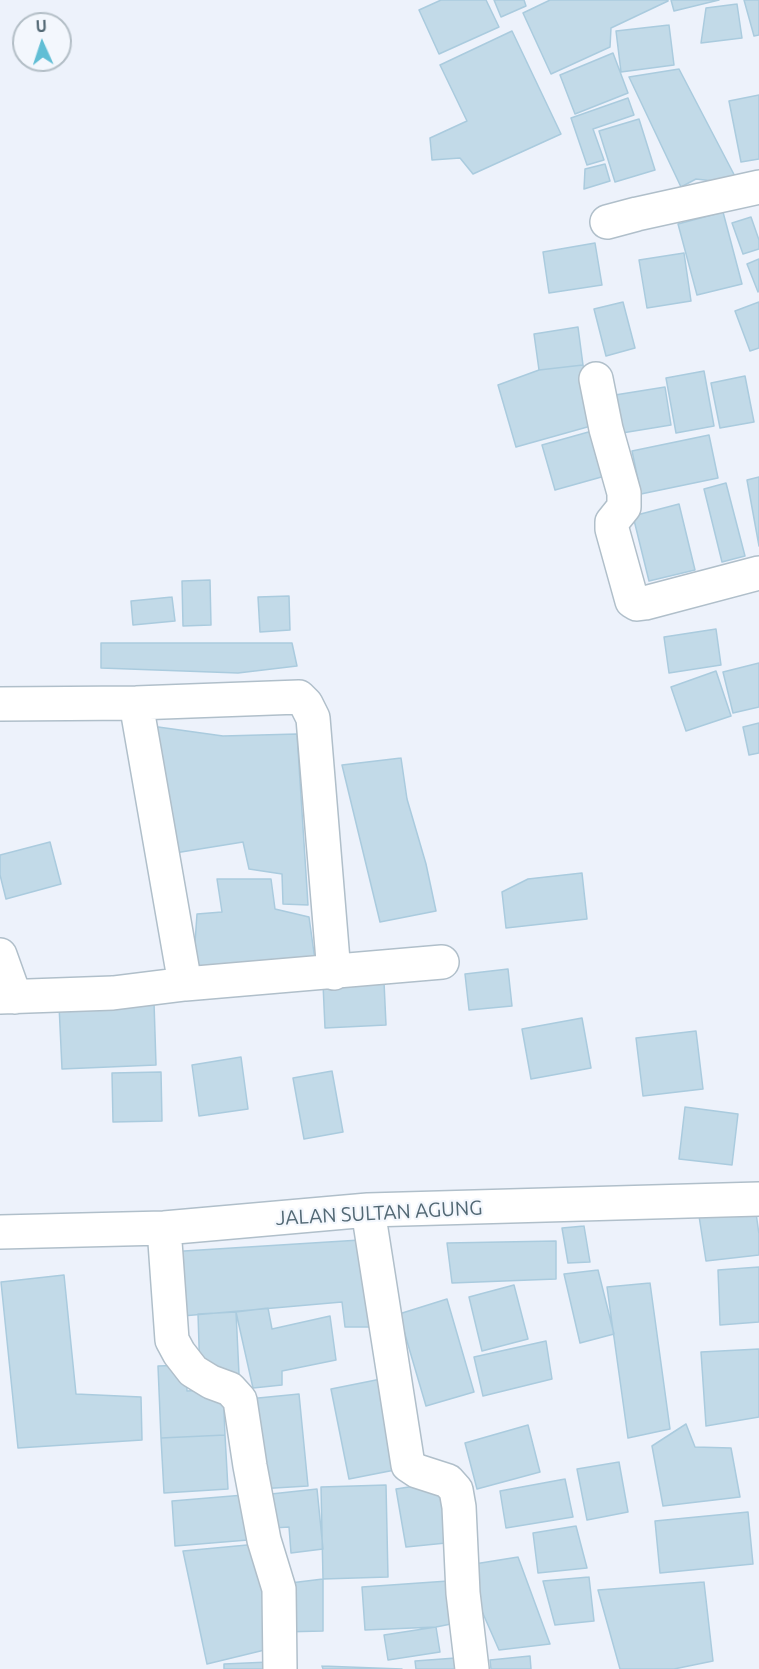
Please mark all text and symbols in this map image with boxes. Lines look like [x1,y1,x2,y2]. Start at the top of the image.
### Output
north arrow [12,12,72,72]
text: U [35,17,47,35]
street label: JALAN SULTAN AGUNG [275,1196,483,1230]

